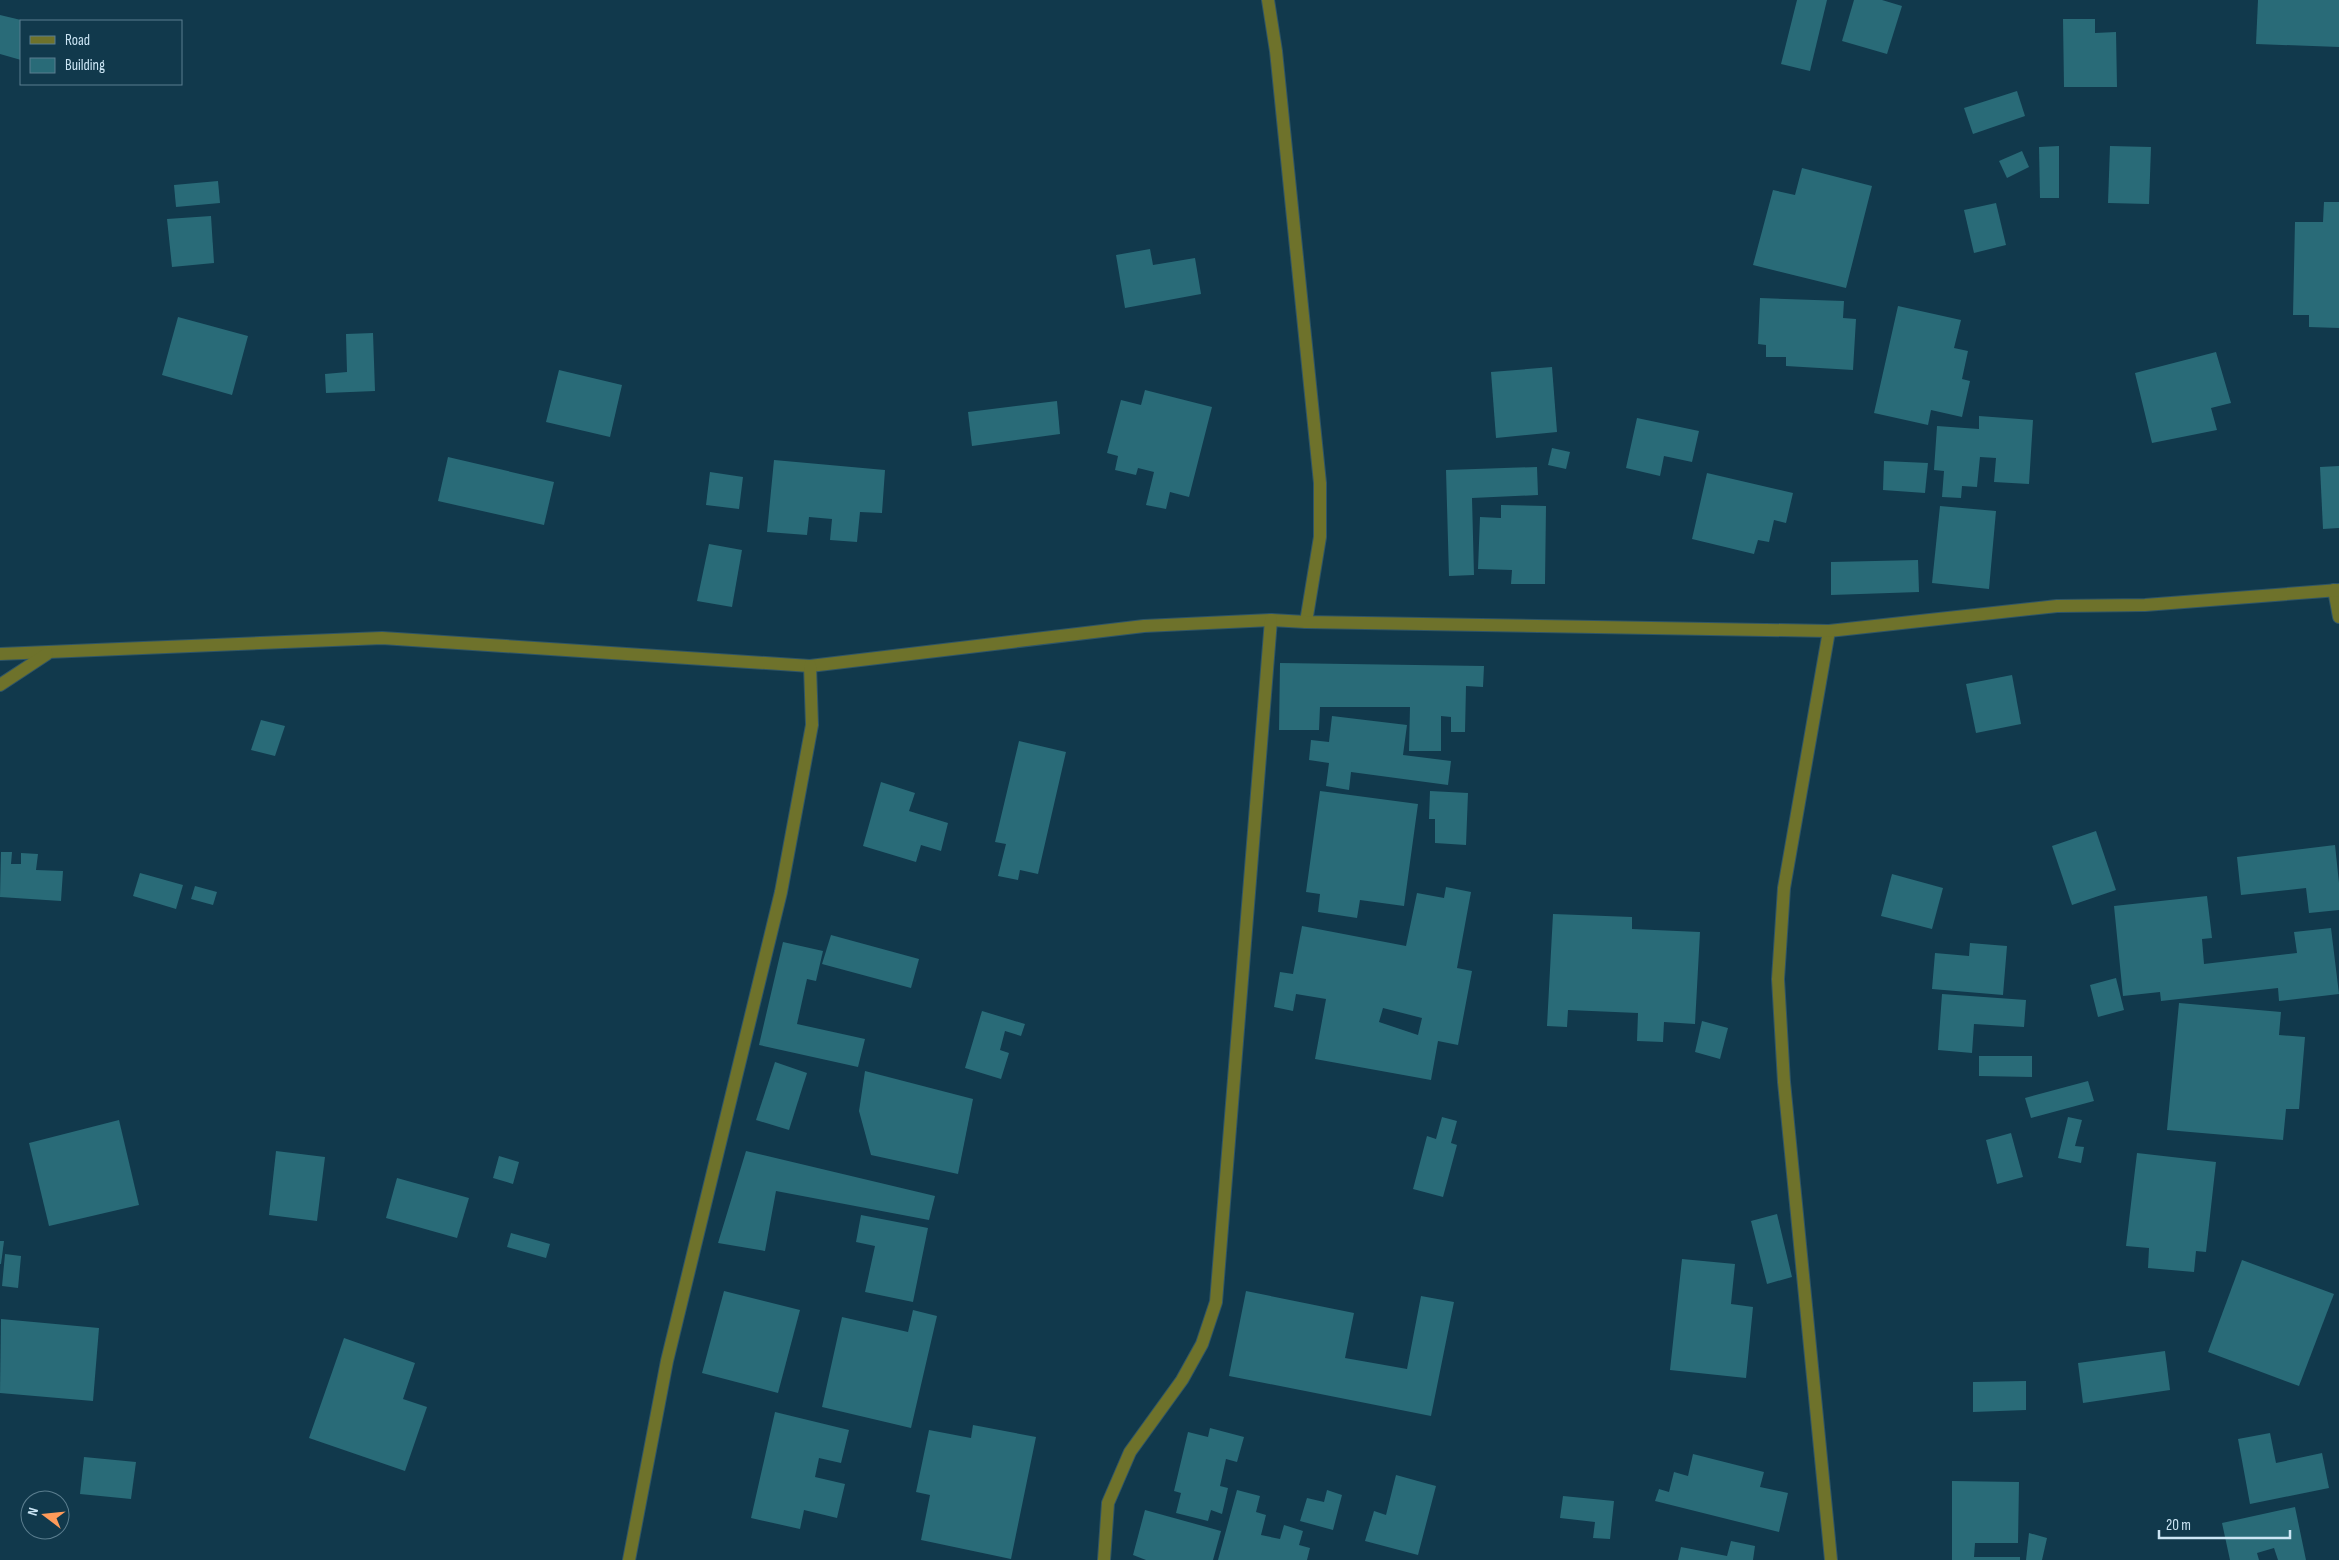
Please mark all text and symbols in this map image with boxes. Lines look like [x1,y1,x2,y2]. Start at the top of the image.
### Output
legend [20,20,182,85]
text: Road [65,31,90,50]
text: Building [65,56,105,75]
north arrow [20,1490,70,1540]
text: N [24,1506,42,1517]
scale bar [2159,1508,2290,1540]
text: 20 m [2166,1516,2191,1535]

